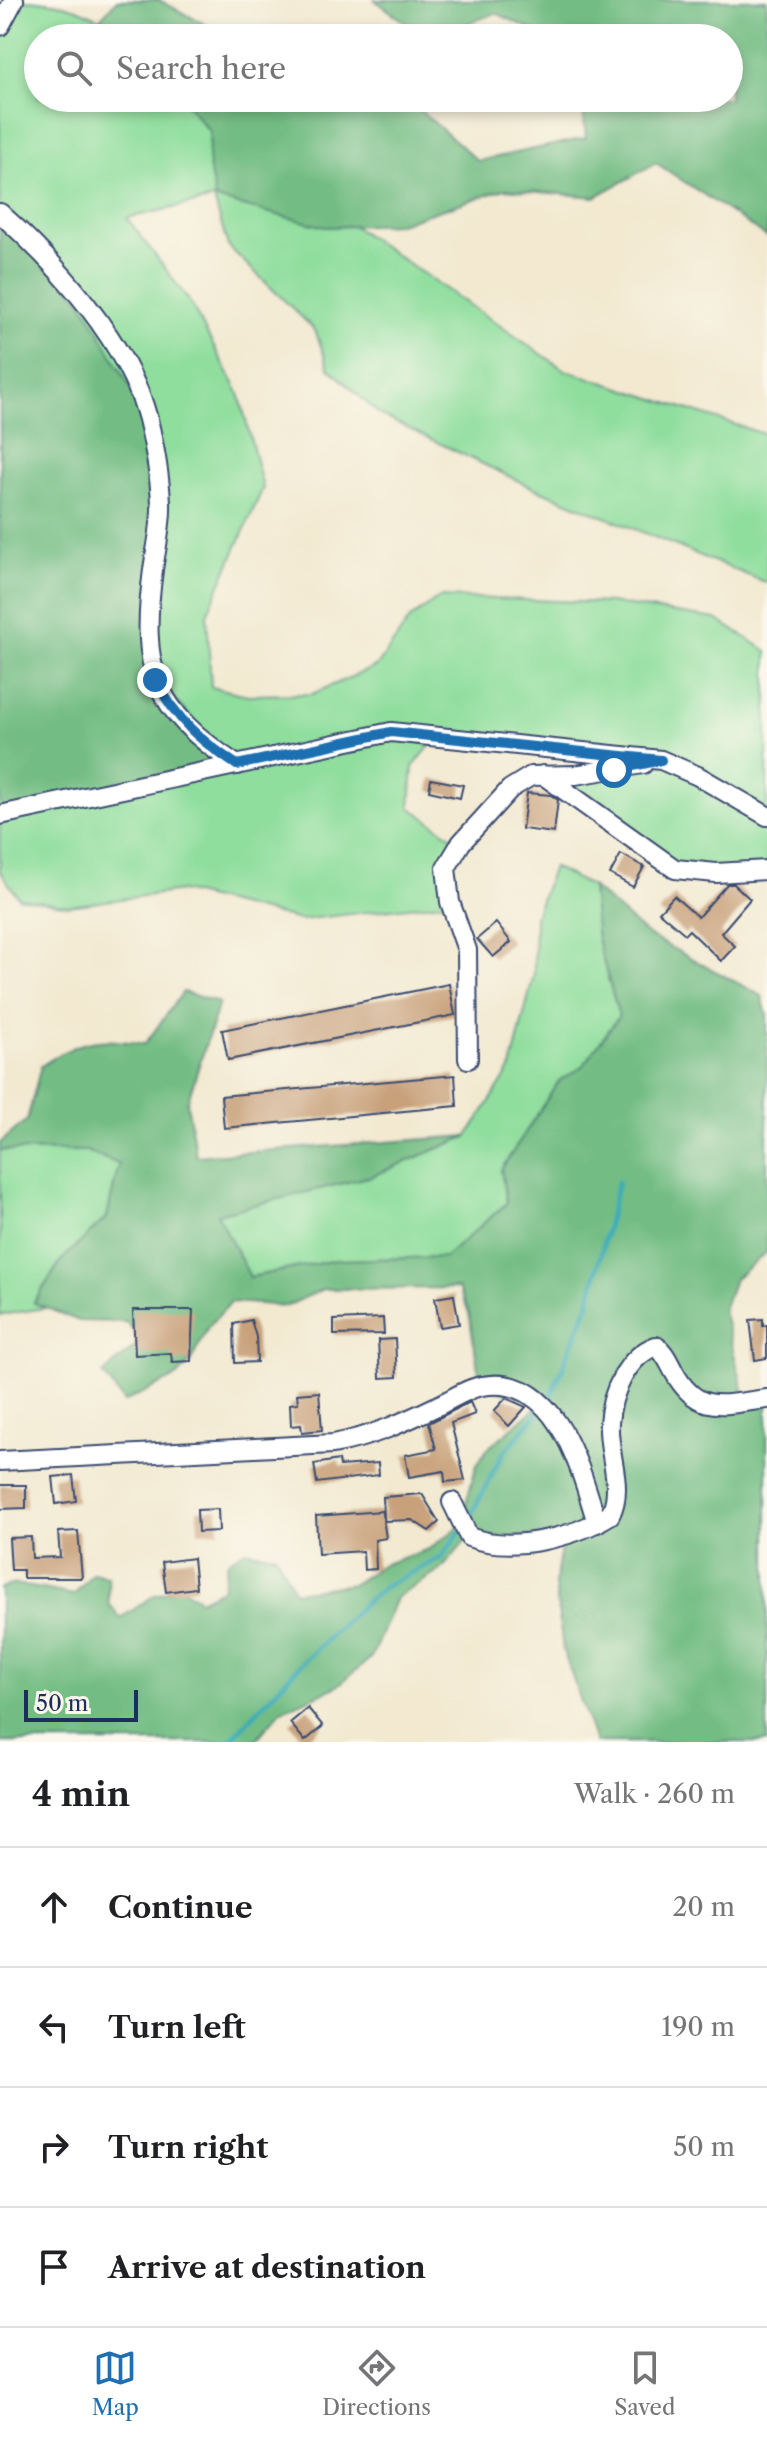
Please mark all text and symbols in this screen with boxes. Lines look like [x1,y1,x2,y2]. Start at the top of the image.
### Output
search box [24,24,743,112]
icon: search [52,46,96,90]
text: Search here [116,50,286,87]
route end [137,662,173,698]
route start [596,752,632,788]
scale bar [24,1686,138,1722]
text: 50 m [36,1690,88,1717]
text: 4 min [32,1773,130,1815]
text: Walk · 260 m [574,1778,735,1810]
icon: ahead [32,1885,76,1929]
text: Continue [108,1889,253,1926]
text: 20 m [672,1891,735,1923]
icon: left [32,2005,76,2049]
text: Turn left [108,2009,245,2046]
text: 190 m [661,2011,735,2043]
icon: right [32,2125,76,2169]
text: Turn right [108,2129,268,2166]
text: 50 m [673,2131,735,2163]
icon: arrive [32,2245,76,2289]
text: Arrive at destination [108,2249,426,2286]
tab: Map [92,2346,139,2421]
tab: Directions [322,2346,431,2421]
tab: Saved [614,2346,675,2421]

